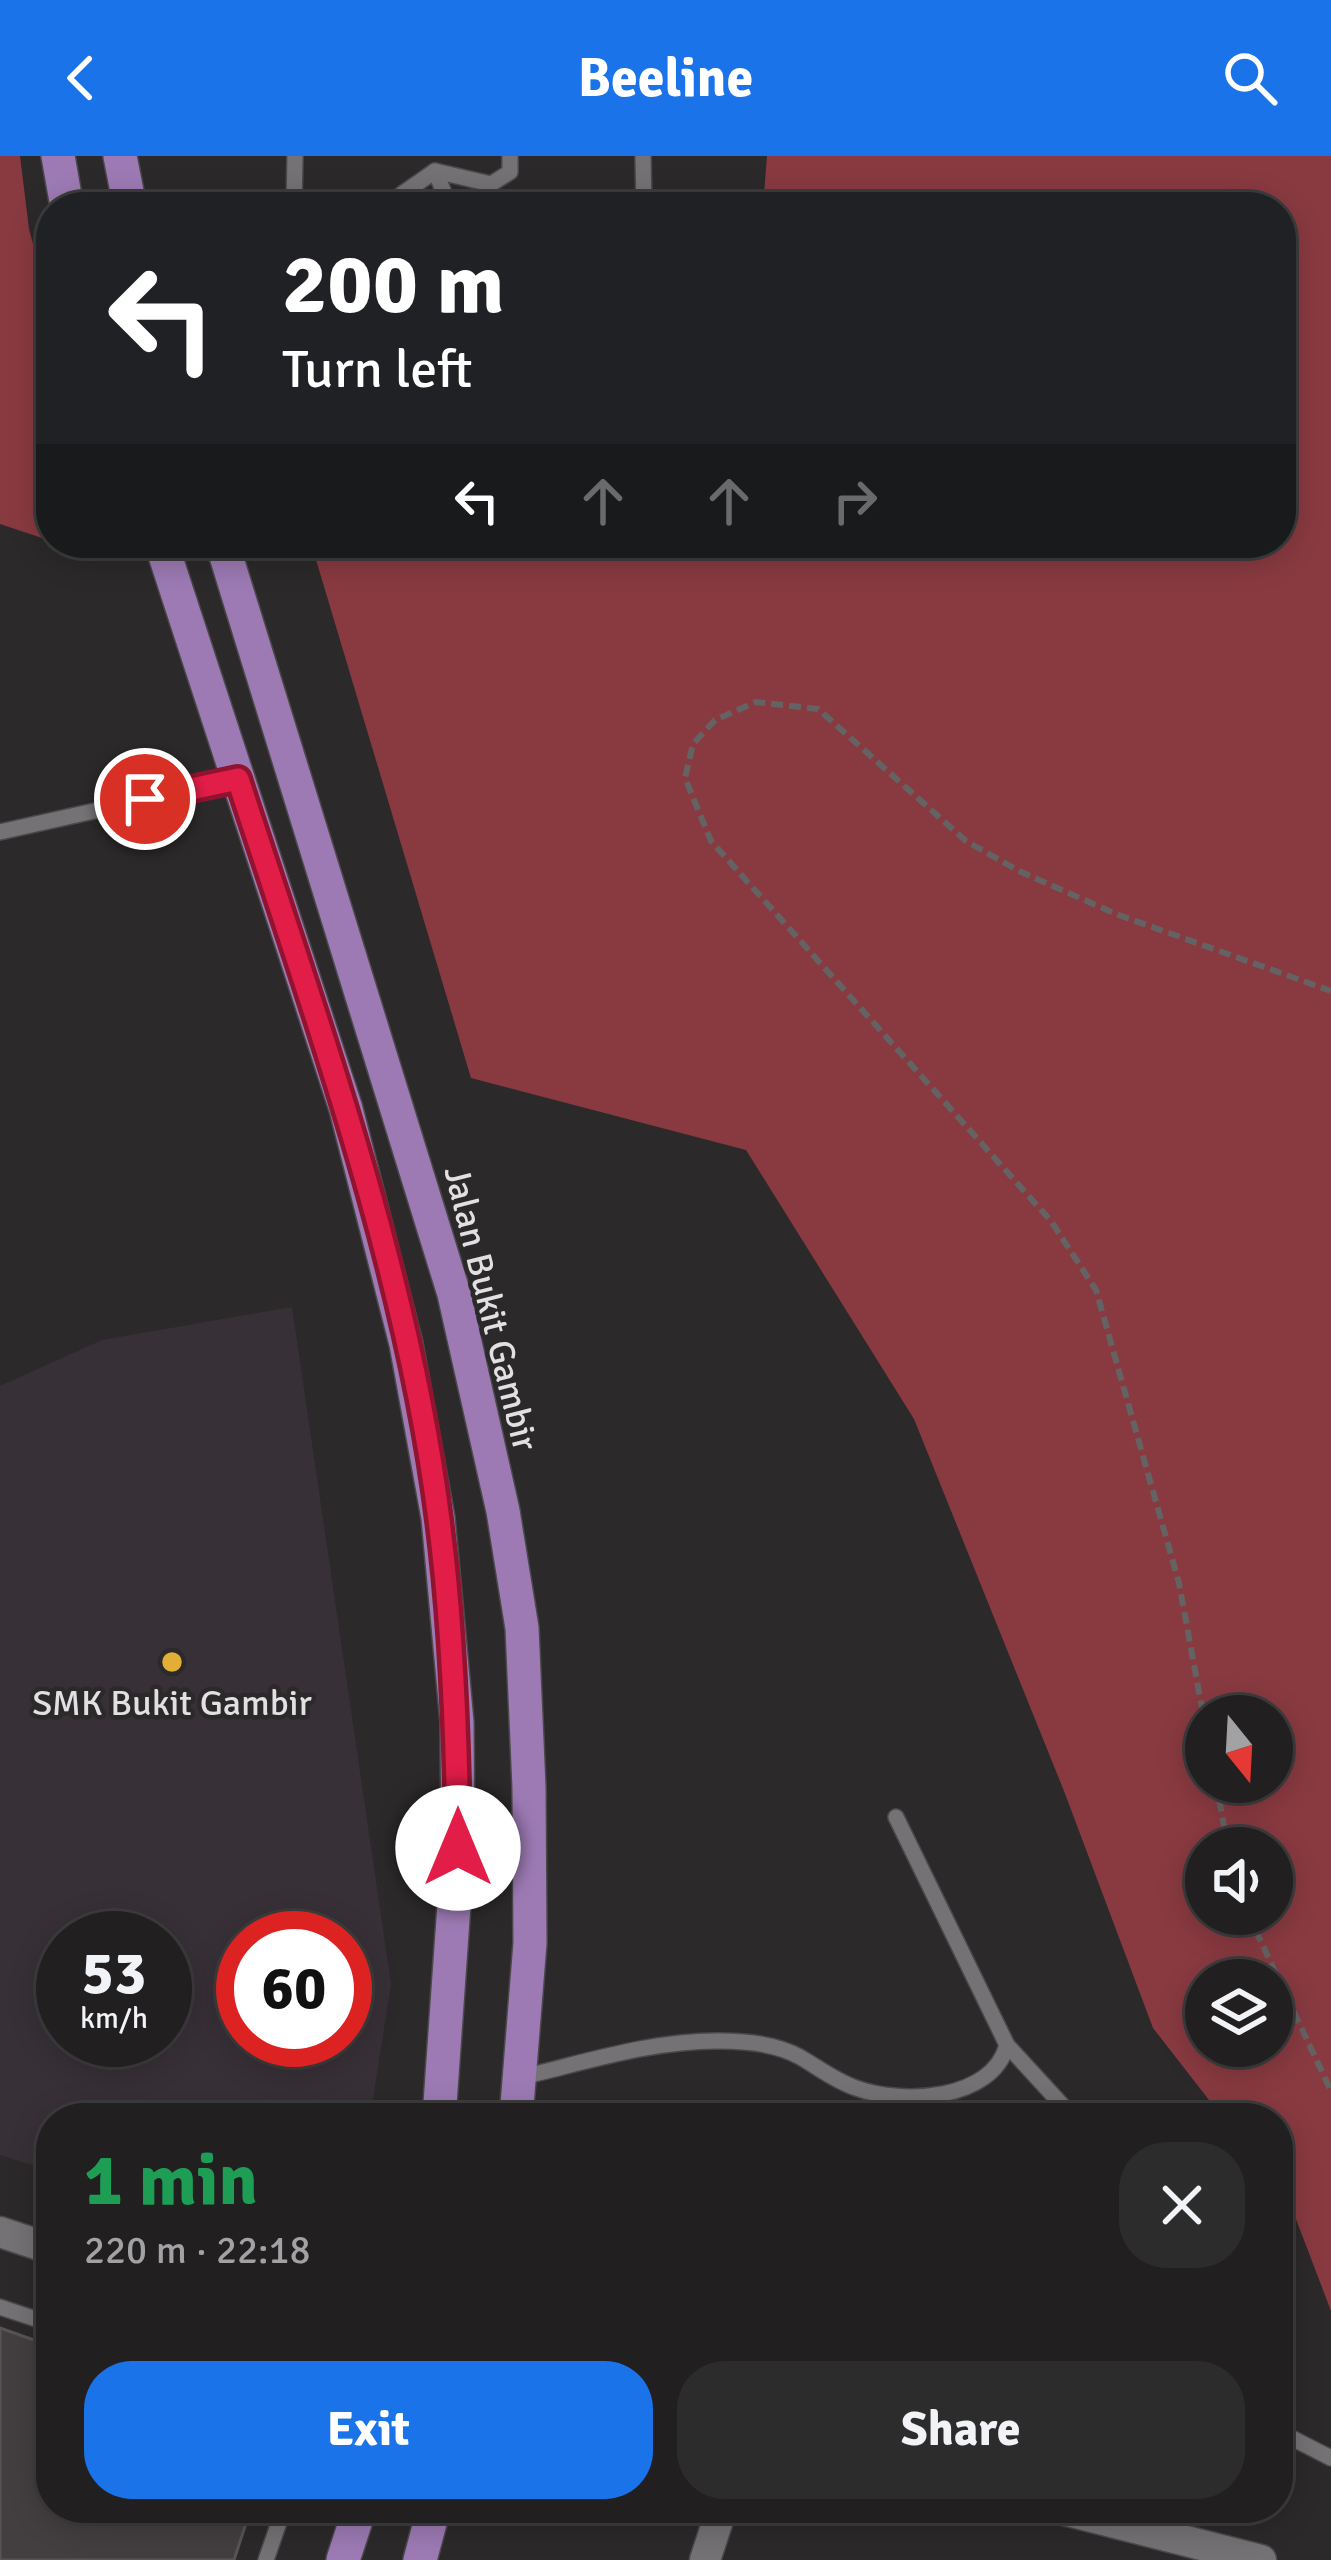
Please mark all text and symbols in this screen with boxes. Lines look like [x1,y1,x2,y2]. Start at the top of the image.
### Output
icon: back [48,45,114,111]
text: Beeline [578,45,753,112]
icon: search [1217,45,1283,111]
text: 200 m [282,233,504,337]
icon: left [84,240,240,396]
text: Turn left [282,336,472,403]
icon: left [444,468,510,534]
icon: ahead [570,468,636,534]
icon: ahead [696,468,762,534]
icon: right [822,468,888,534]
pin [94,748,196,850]
icon: arrive [112,766,178,832]
street label: Jalan Bukit Gambir [433,1162,548,1456]
marker: SMK Bukit Gambir [159,1649,185,1675]
place label: SMK Bukit Gambir [32,1681,313,1726]
north arrow [1185,1695,1293,1803]
map controls [1185,1695,1293,2067]
position arrow [395,1785,521,1911]
button: sound [1185,1827,1293,1935]
speed limit sign: 60 [216,1911,372,2067]
text: 53 [82,1937,146,2011]
button: layers [1185,1959,1293,2067]
text: km/h [80,2000,148,2037]
text: 1 min [84,2136,258,2225]
button: close [1119,2142,1245,2268]
text: 220 m · 22:18 [84,2226,311,2274]
button: Exit [84,2361,653,2499]
button: Share [677,2361,1245,2499]

